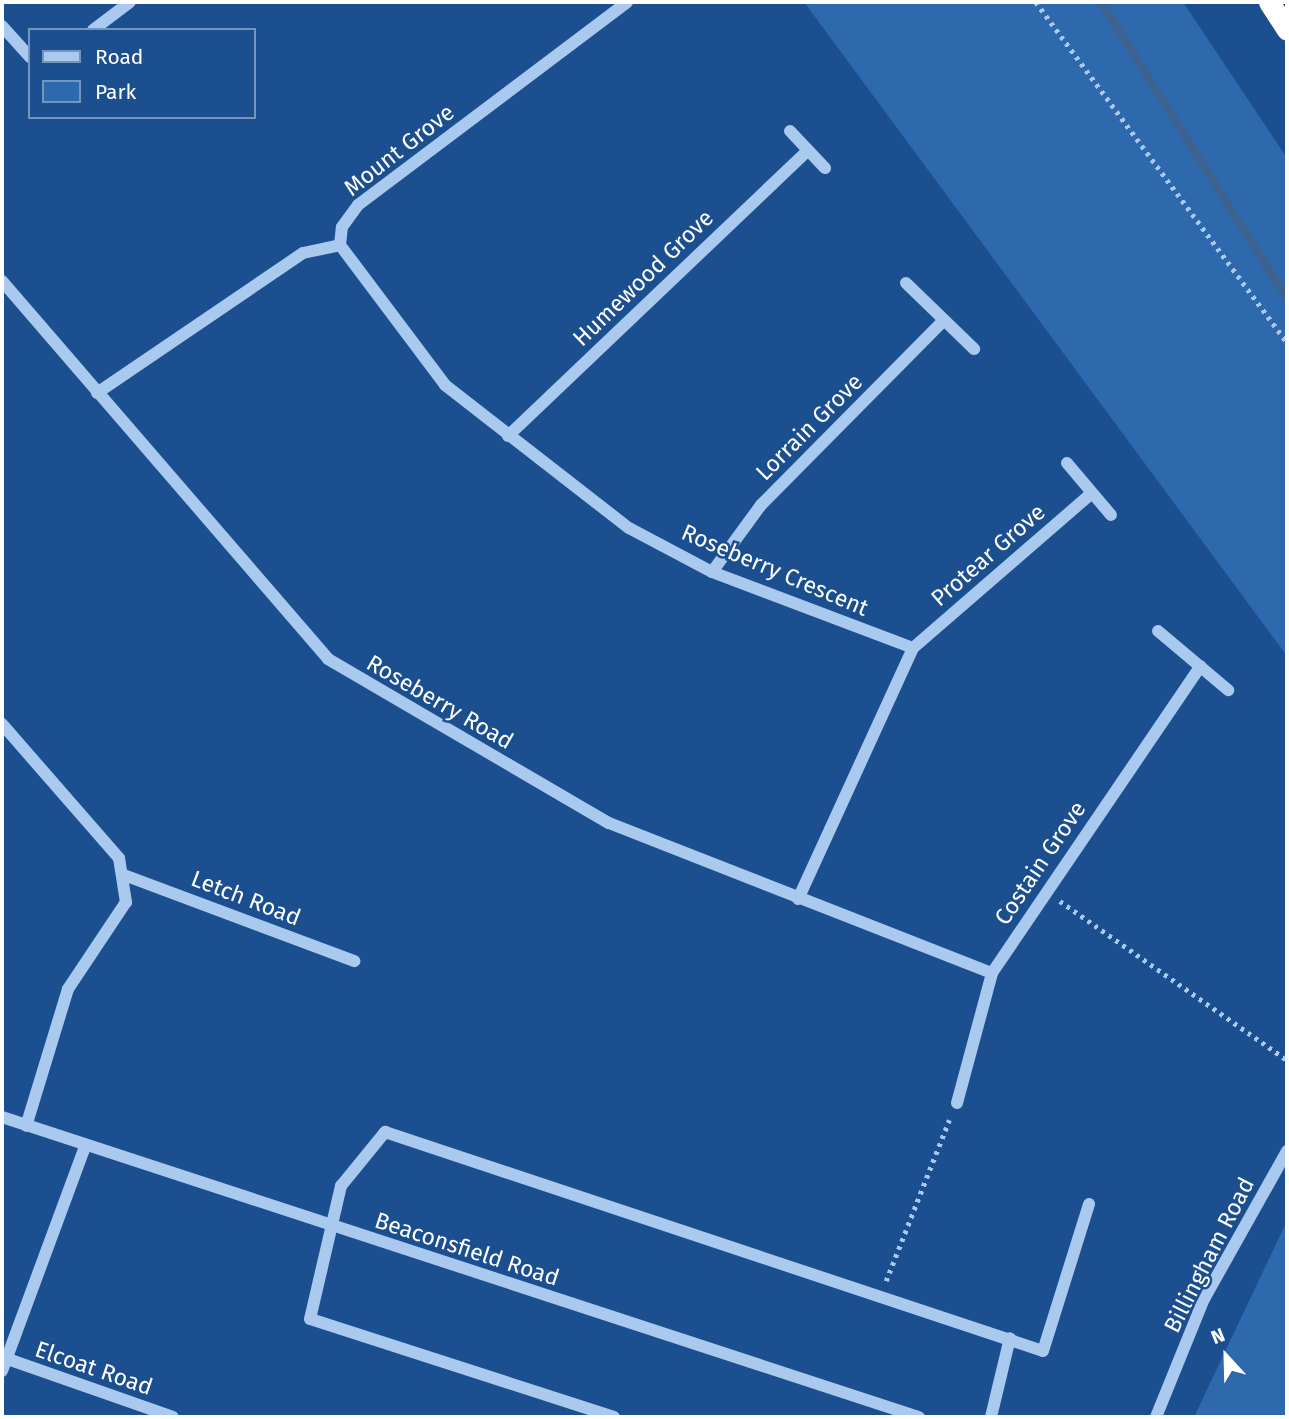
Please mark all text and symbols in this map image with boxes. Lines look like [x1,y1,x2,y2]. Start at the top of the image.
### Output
legend [28,28,256,119]
text: Road [95,44,143,70]
text: Park [95,79,136,105]
street label: Mount Grove [338,98,460,202]
street label: Humewood Grove [567,204,719,352]
street label: Lorrain Grove [750,368,868,486]
street label: Protear Grove [925,498,1051,612]
street label: Roseberry Crescent [677,518,873,622]
street label: Roseberry Road [362,649,518,755]
street label: Costain Grove [989,796,1091,930]
street label: Letch Road [187,865,305,931]
street label: Billingham Road [1158,1173,1260,1337]
street label: Beaconsfield Road [371,1206,563,1292]
north arrow [1191,1321,1261,1391]
text: N [1208,1323,1228,1349]
street label: Elcoat Road [32,1335,156,1401]

